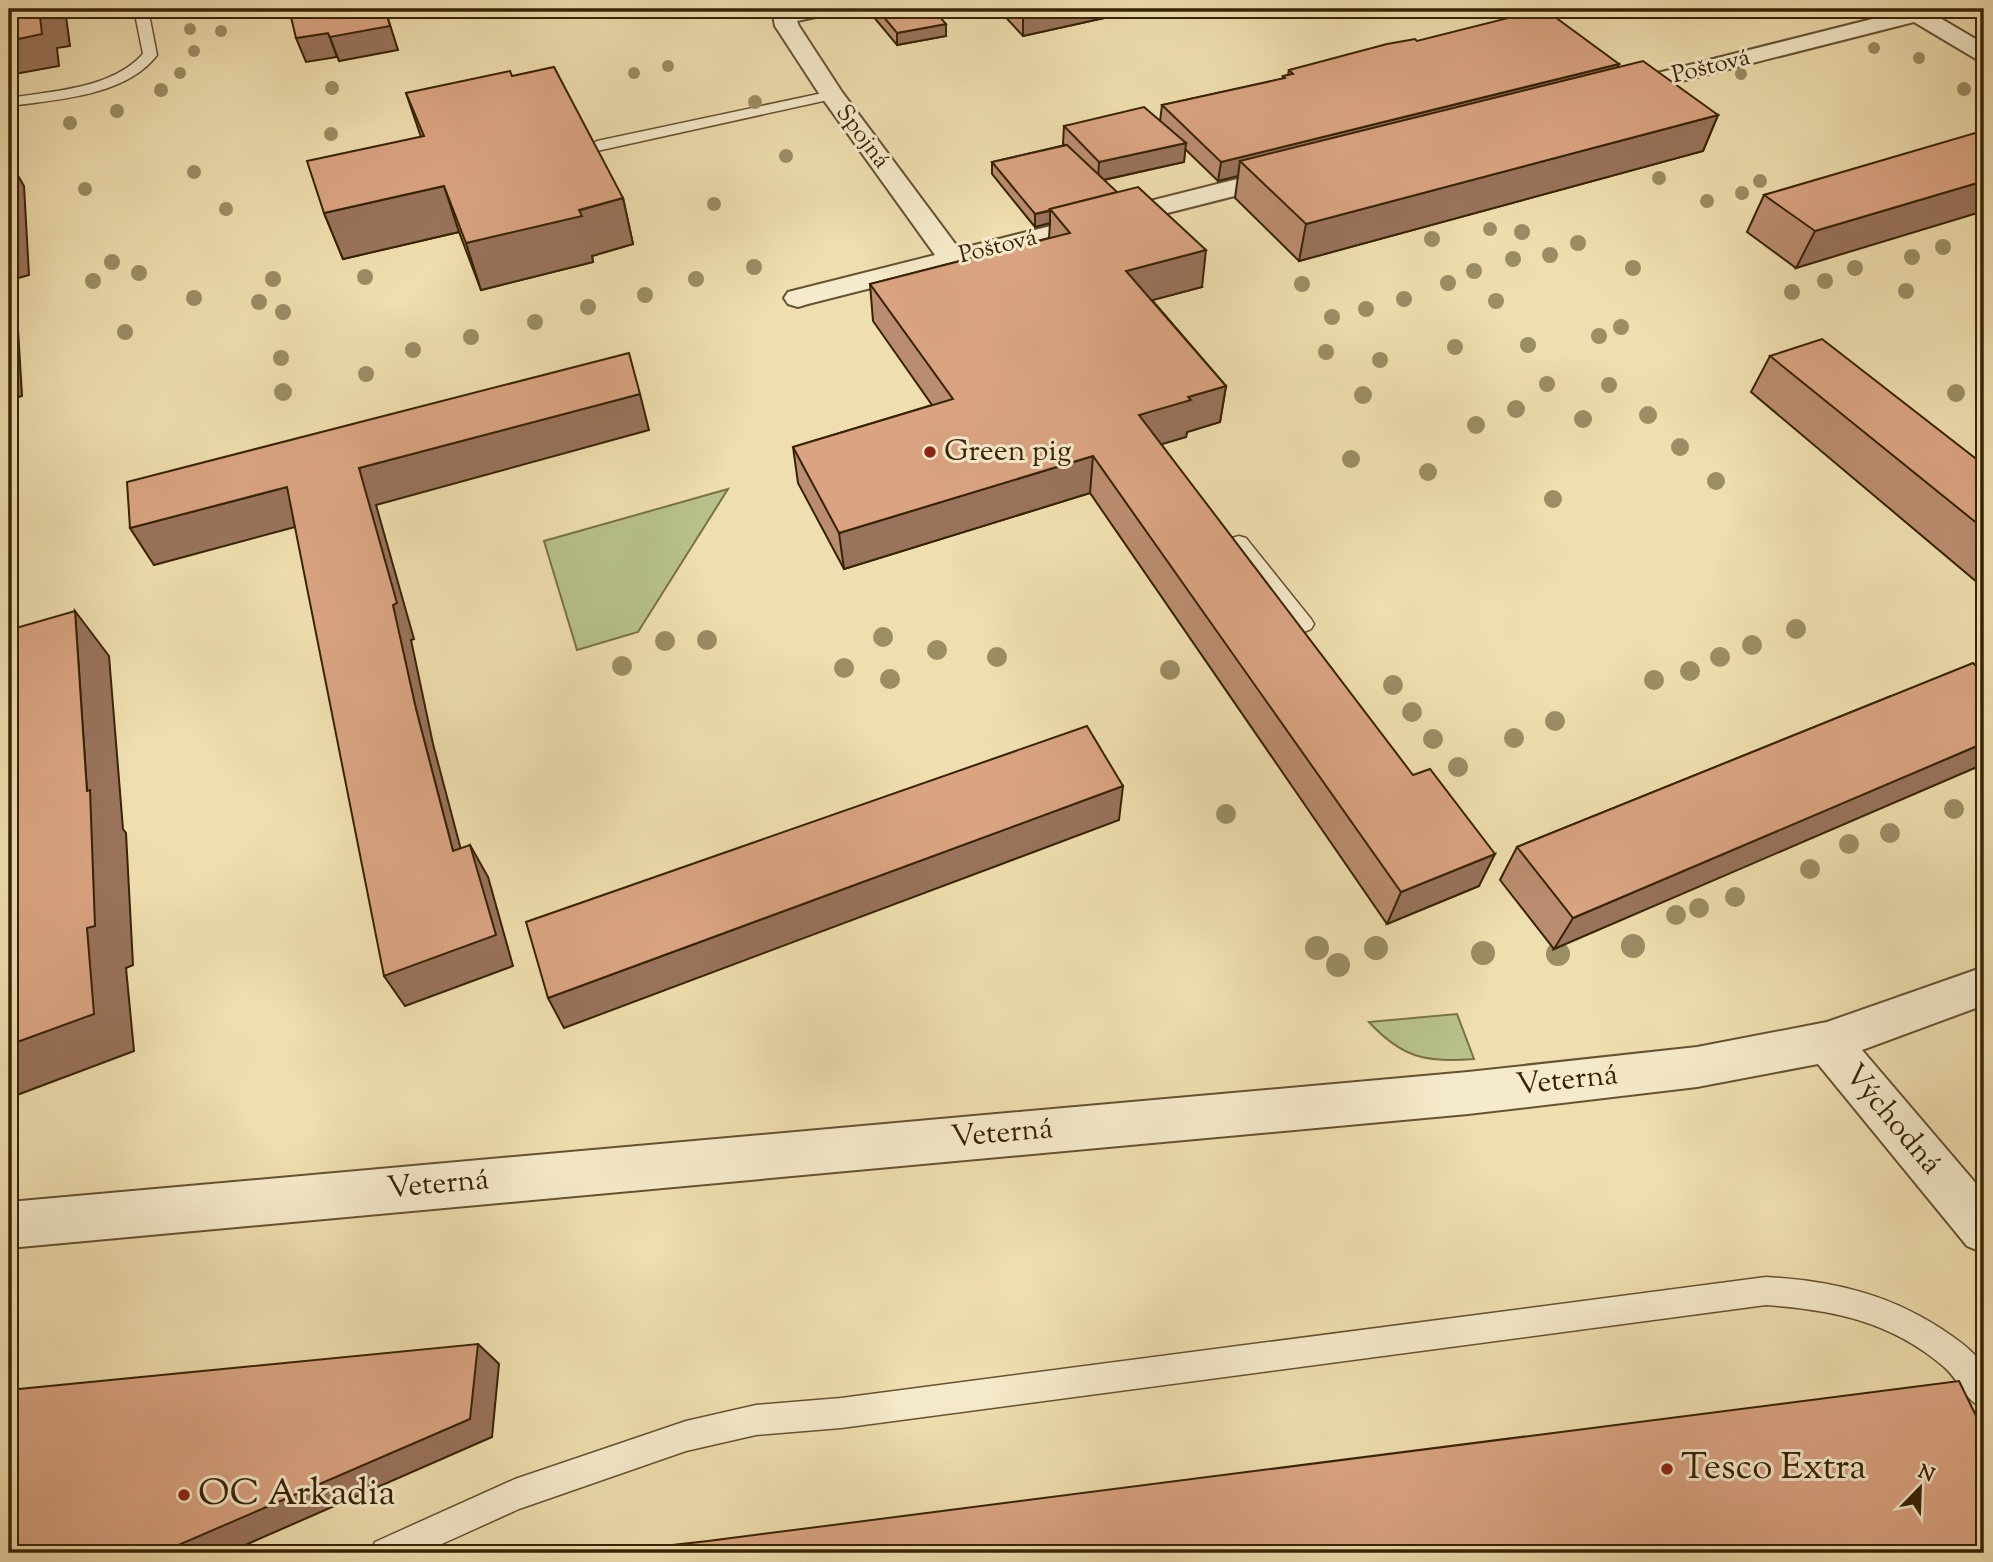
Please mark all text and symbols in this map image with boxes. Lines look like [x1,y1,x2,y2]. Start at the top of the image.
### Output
street label: Poštová [1668,41,1754,93]
street label: Spojná [827,98,897,176]
street label: Poštová [955,221,1041,273]
place label: Green pig [944,431,1072,474]
marker: Green pig [922,444,938,460]
street label: Veterná [1514,1054,1620,1108]
street label: Východná [1833,1055,1951,1185]
street label: Veterná [949,1108,1055,1160]
street label: Veterná [385,1159,491,1211]
place label: Tesco Extra [1681,1442,1866,1496]
north arrow [1884,1454,1954,1524]
text: N [1913,1459,1938,1490]
marker: Tesco Extra [1659,1461,1675,1477]
place label: OC Arkadia [198,1468,395,1522]
marker: OC Arkadia [176,1487,192,1503]

